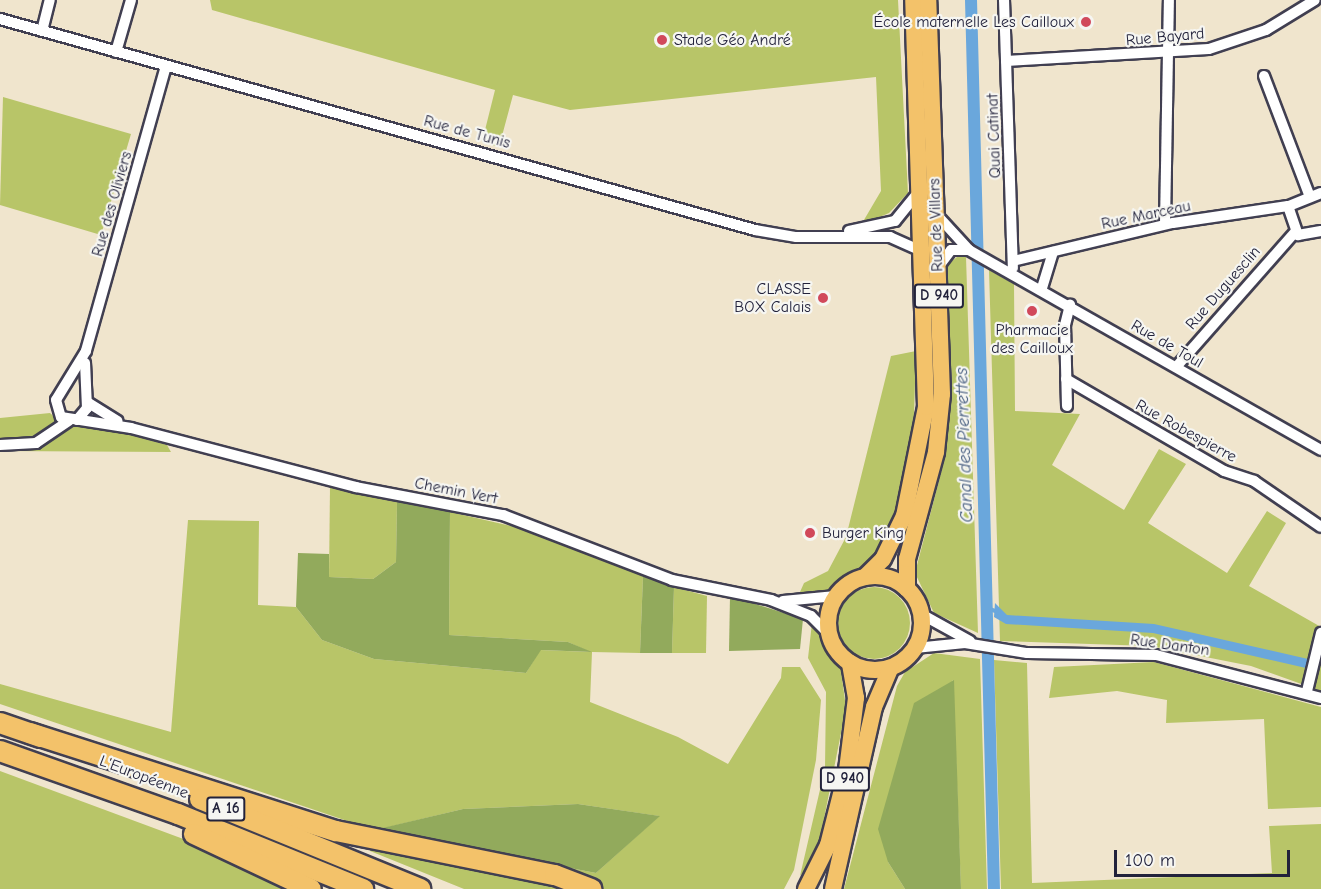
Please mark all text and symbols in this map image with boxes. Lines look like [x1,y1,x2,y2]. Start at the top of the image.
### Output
place label: École maternelle Les Cailloux [873,12,1074,32]
marker: École maternelle Les Cailloux [1079,15,1093,29]
street label: Rue Bayard [1125,24,1205,50]
place label: Stade Géo André [674,30,791,50]
marker: Stade Géo André [655,33,669,47]
street label: Quai Catinat [983,93,1005,179]
street label: Rue de Tunis [422,111,512,153]
street label: Rue des Oliviers [88,149,136,259]
street label: Rue de Villars [925,178,947,272]
street label: Rue Marceau [1100,196,1192,234]
street label: Rue Duguesclin [1182,242,1264,334]
place label: CLASSE BOX Calais [734,279,811,317]
road number: D 940 [914,284,964,308]
marker: CLASSE BOX Calais [816,291,830,305]
marker: Pharmacie des Cailloux [1025,304,1039,318]
street label: Rue de Toul [1128,316,1206,372]
place label: Pharmacie des Cailloux [991,320,1073,358]
water label: Canal des Pierrettes [952,367,978,523]
street label: Rue Robespierre [1132,395,1240,467]
street label: Chemin Vert [413,474,499,508]
place label: Burger King [822,523,904,543]
marker: Burger King [803,526,817,540]
street label: Rue Danton [1129,630,1211,660]
street label: L'Européenne [97,751,191,803]
road number: D 940 [820,767,870,791]
road number: A 16 [205,797,247,821]
scale bar [1117,838,1292,876]
text: 100 m [1125,850,1175,871]

